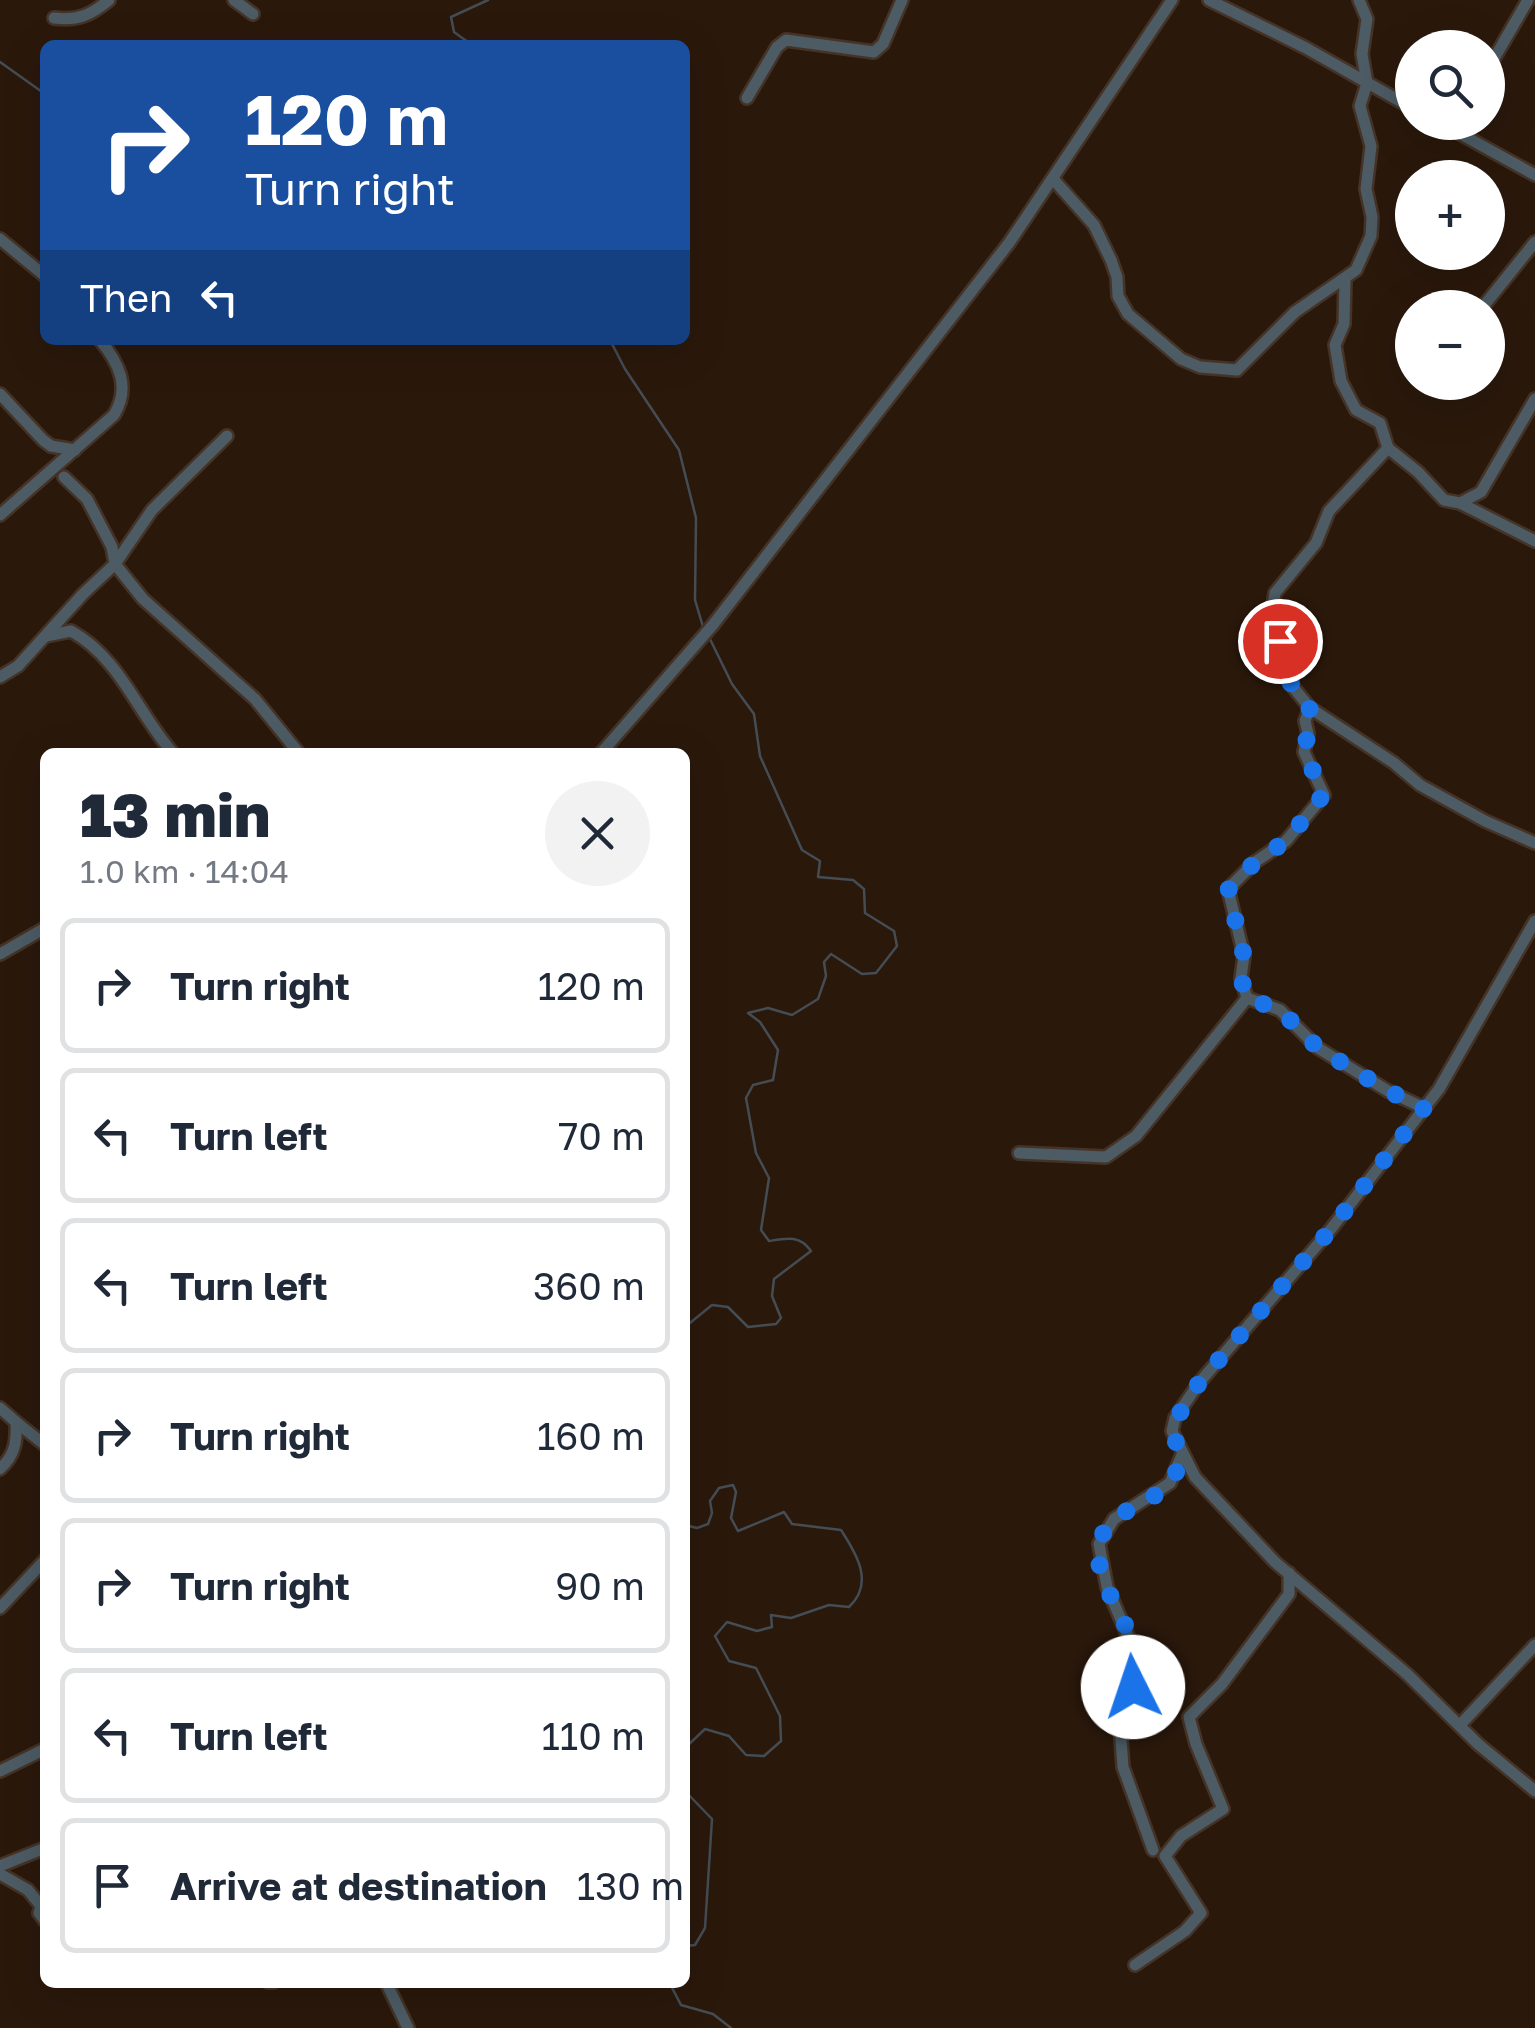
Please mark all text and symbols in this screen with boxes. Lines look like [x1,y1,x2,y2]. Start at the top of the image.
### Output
map controls [1395,30,1505,400]
button: search [1395,30,1505,140]
text: 120 m [245,76,448,160]
icon: right [80,80,210,210]
button: + [1395,160,1505,270]
text: Turn right [245,161,455,215]
icon: left [192,270,247,325]
text: Then [80,275,172,320]
button: − [1395,290,1505,400]
pin [1238,599,1323,684]
icon: arrive [1253,614,1308,669]
text: 13 min [80,778,270,850]
button: close [545,781,650,886]
text: 1.0 km · 14:04 [80,852,289,890]
icon: right [85,958,140,1013]
text: Turn right [170,963,350,1008]
text: 120 m [538,963,645,1008]
icon: left [85,1108,140,1163]
text: Turn left [170,1113,328,1158]
text: 70 m [558,1113,645,1158]
icon: left [85,1258,140,1313]
text: Turn left [170,1263,328,1308]
text: 360 m [533,1263,645,1308]
icon: right [85,1408,140,1463]
text: Turn right [170,1413,350,1458]
text: 160 m [537,1413,645,1458]
icon: right [85,1558,140,1613]
text: Turn right [170,1563,350,1608]
text: 90 m [555,1563,645,1608]
position arrow [1081,1635,1185,1739]
icon: left [85,1708,140,1763]
text: Turn left [170,1713,328,1758]
text: 110 m [541,1713,645,1758]
icon: arrive [85,1858,140,1913]
text: Arrive at destination [170,1863,547,1908]
text: 130 m [577,1863,684,1908]

